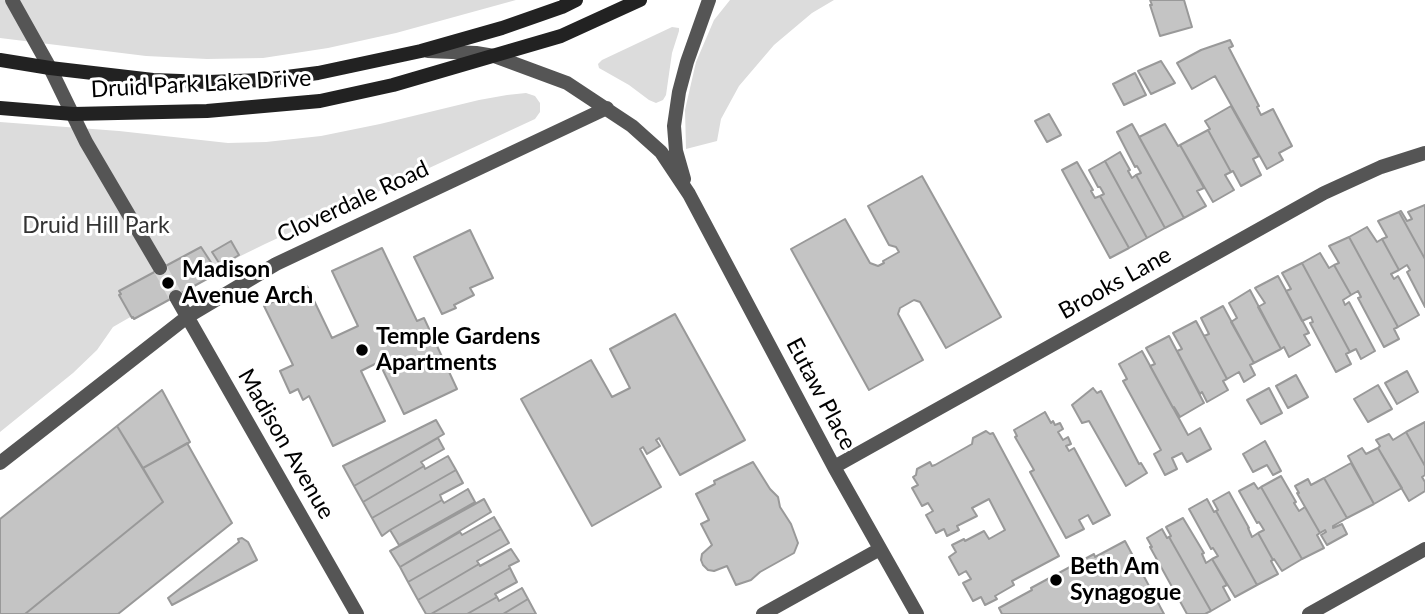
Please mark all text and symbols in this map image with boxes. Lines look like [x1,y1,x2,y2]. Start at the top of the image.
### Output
street label: Druid Park Lake Drive [90,64,312,104]
street label: Cloverdale Road [273,155,433,249]
park label: Druid Hill Park [22,212,170,240]
street label: Brooks Lane [1054,241,1176,325]
place label: Madison Avenue Arch [182,256,313,310]
marker: Madison Avenue Arch [160,275,176,291]
place label: Temple Gardens Apartments [376,323,540,377]
street label: Eutaw Place [780,333,862,455]
marker: Temple Gardens Apartments [354,342,370,358]
street label: Madison Avenue [232,364,340,524]
place label: Beth Am Synagogue [1070,553,1181,607]
marker: Beth Am Synagogue [1048,572,1064,588]

